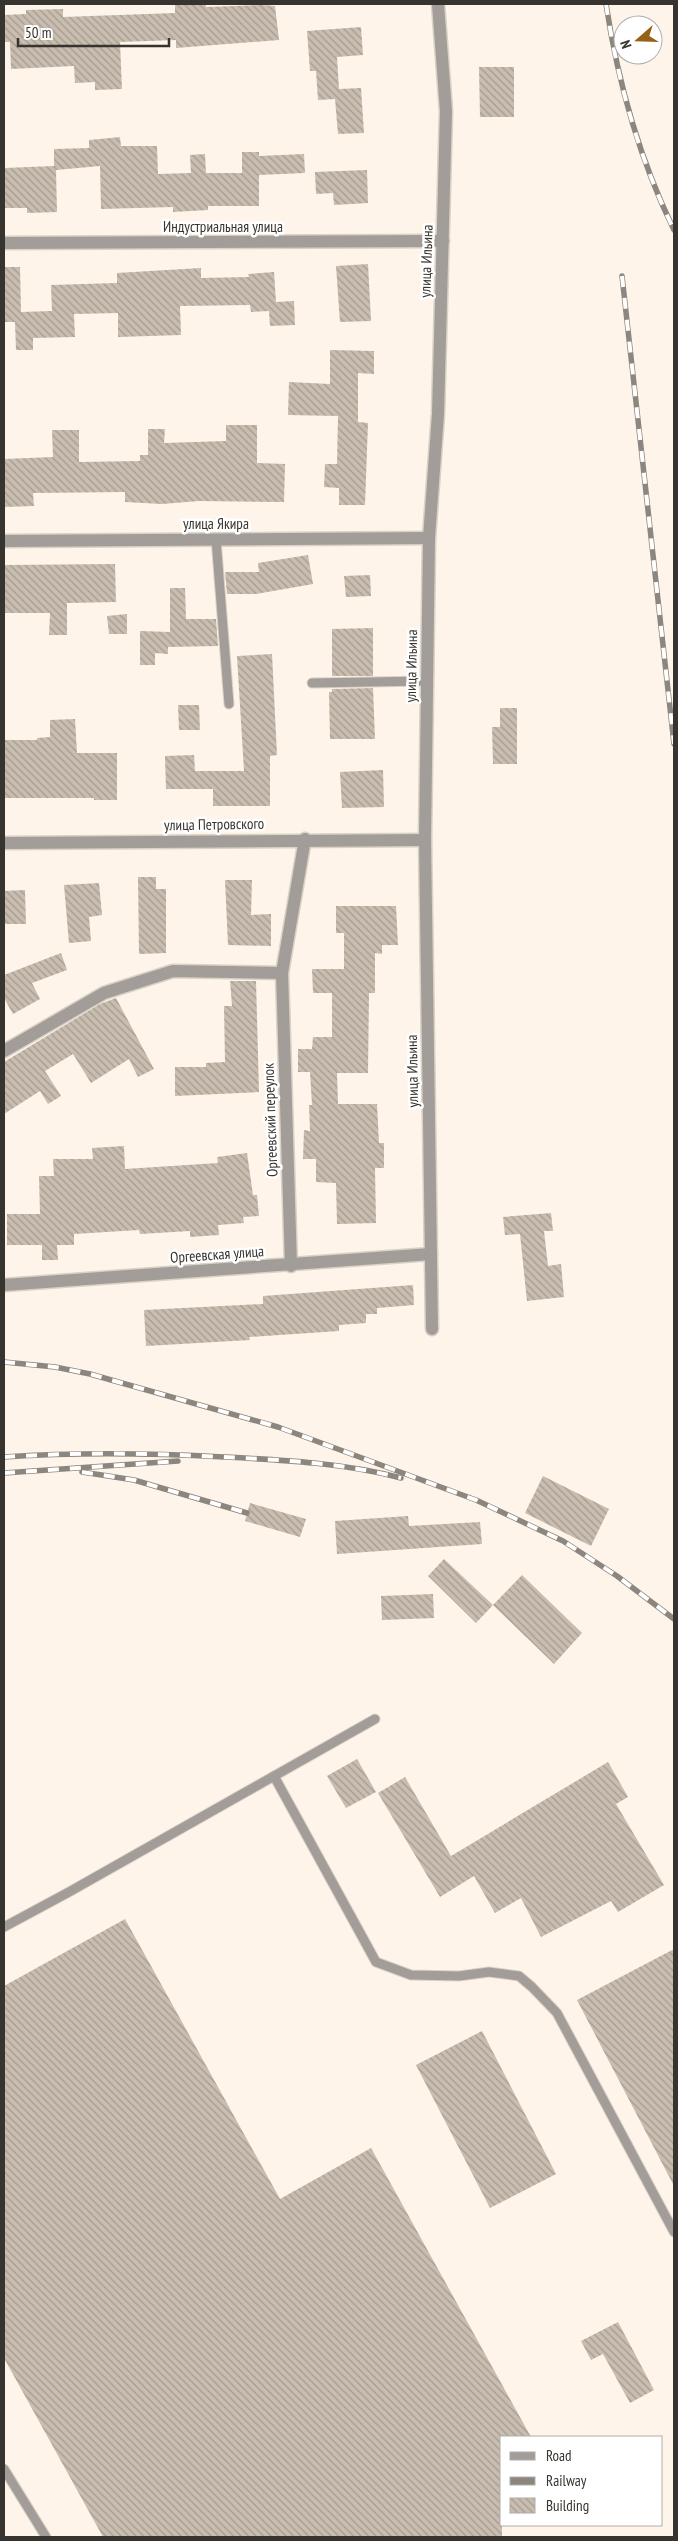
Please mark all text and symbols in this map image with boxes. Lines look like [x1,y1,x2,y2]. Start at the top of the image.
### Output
scale bar [18,15,169,47]
north arrow [613,15,663,65]
text: 50 m [25,23,51,42]
text: N [616,38,636,51]
street label: Индустриальная улица [163,217,283,236]
street label: улица Ильина [415,224,437,298]
street label: улица Якира [183,514,249,533]
street label: улица Ильина [401,629,421,703]
street label: улица Петровского [164,814,264,834]
street label: улица Ильина [402,1034,422,1108]
street label: Оргеевский переулок [259,1063,281,1177]
street label: Оргеевская улица [169,1241,265,1267]
legend [500,2436,663,2526]
text: Road [546,2446,572,2465]
text: Railway [546,2471,587,2490]
text: Building [546,2496,589,2515]

